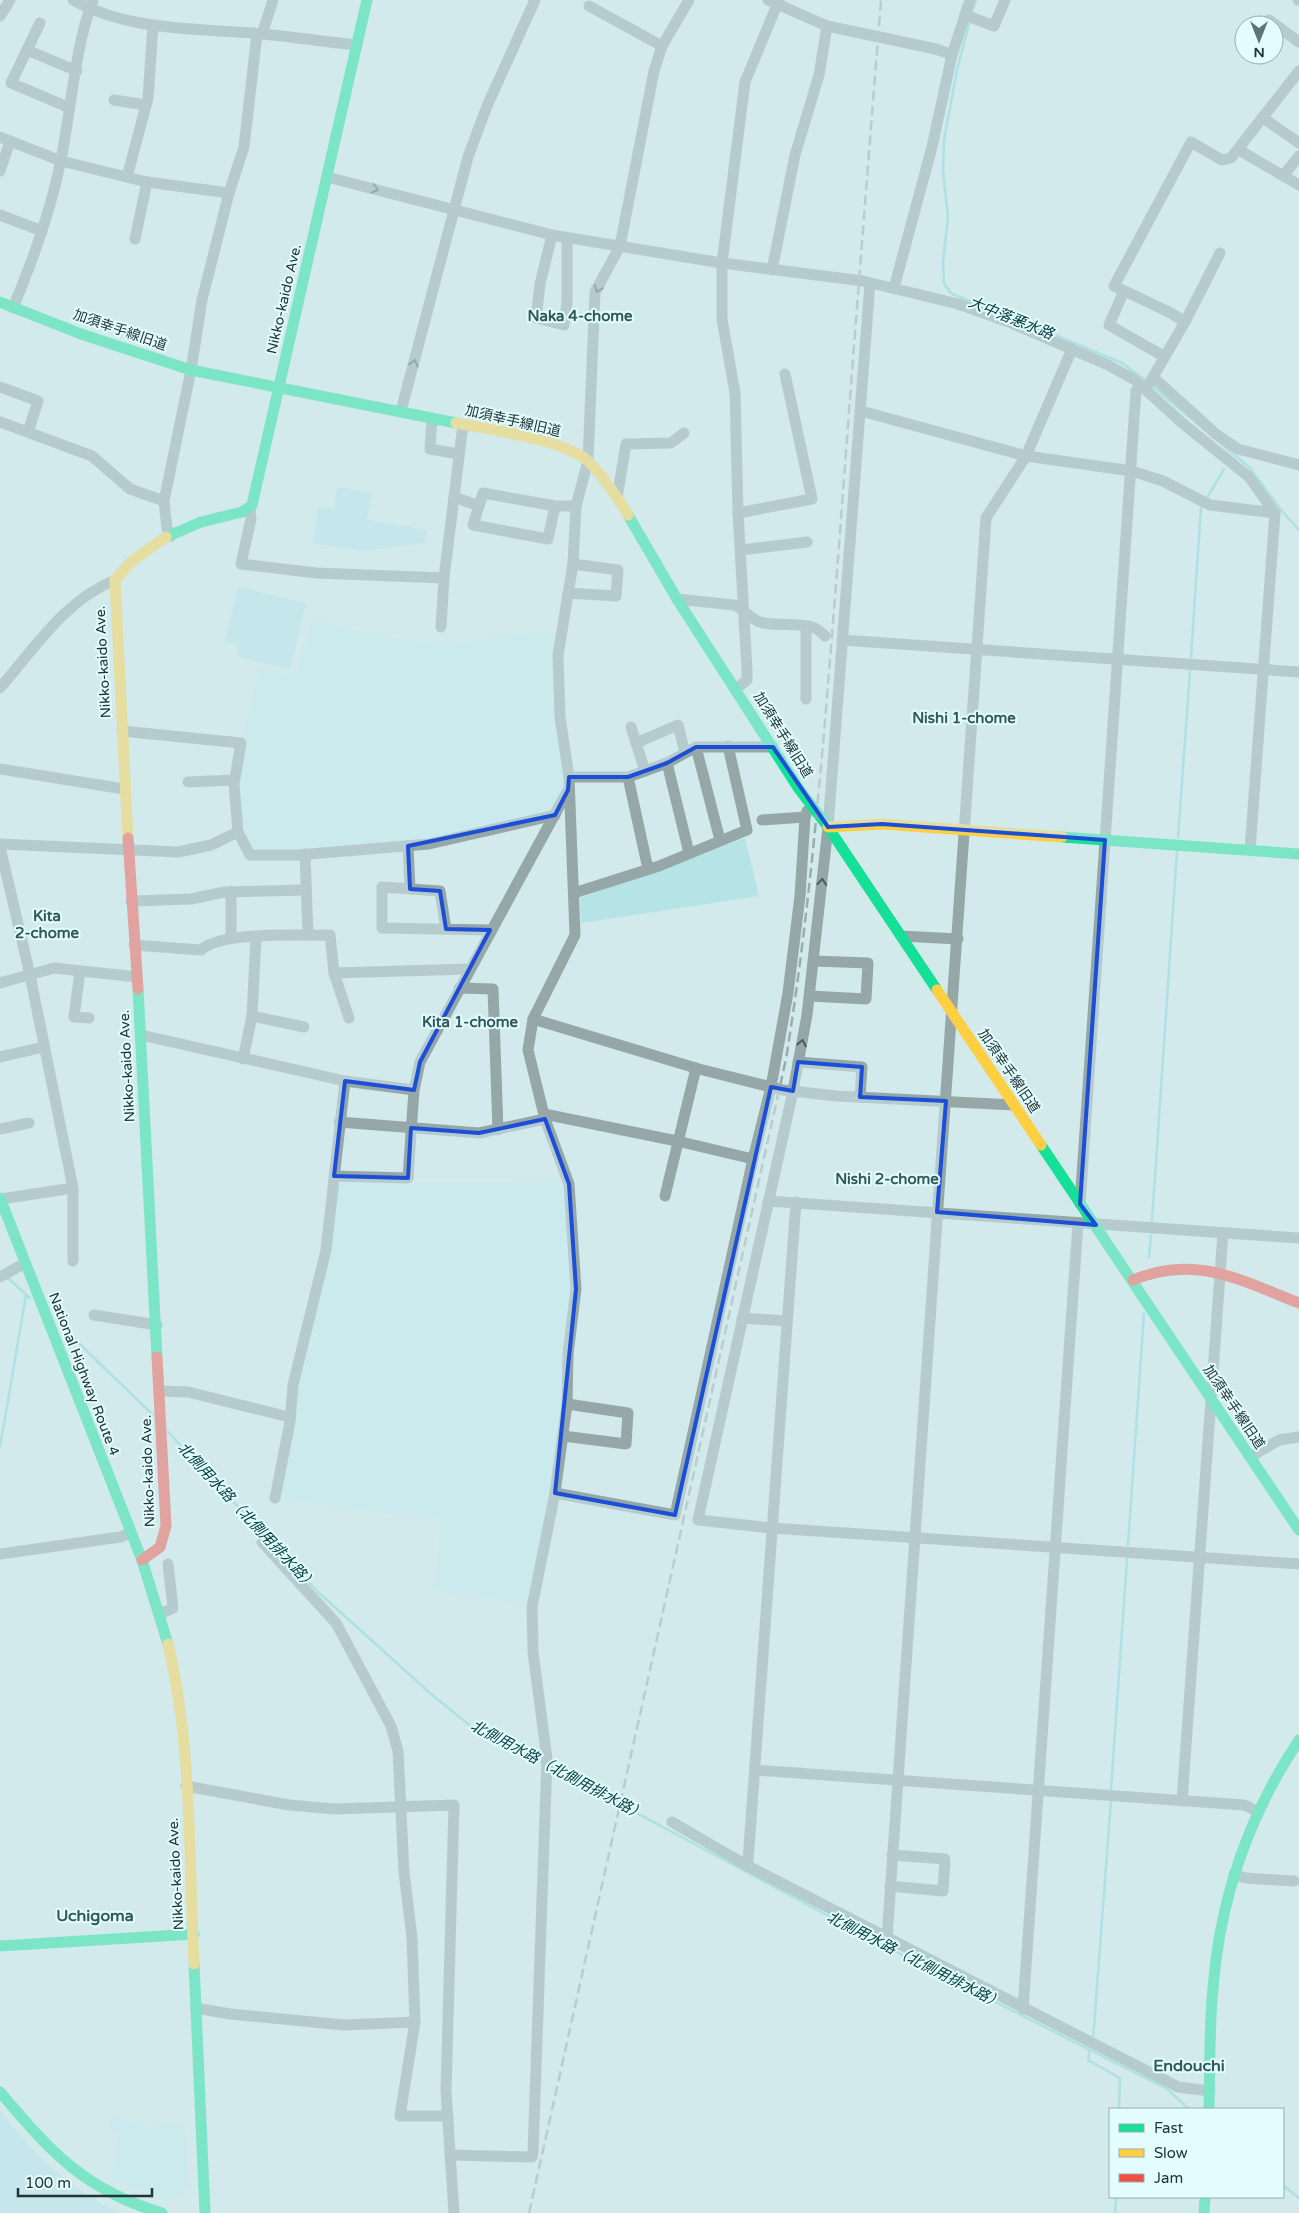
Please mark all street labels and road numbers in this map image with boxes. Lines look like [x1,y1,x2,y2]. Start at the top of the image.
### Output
street label: Nikko-kaido Ave. [263,242,305,356]
street label: 加須幸手線旧道 [71,306,169,354]
street label: 加須幸手線旧道 [463,402,563,440]
street label: Nikko-kaido Ave. [92,605,114,719]
street label: 加須幸手線旧道 [750,689,816,781]
street label: Nikko-kaido Ave. [116,1009,138,1123]
street label: 加須幸手線旧道 [975,1026,1043,1116]
street label: National Highway Route 4 [45,1290,123,1458]
street label: 加須幸手線旧道 [1200,1362,1268,1452]
street label: Nikko-kaido Ave. [138,1414,158,1528]
street label: Nikko-kaido Ave. [165,1817,187,1931]

